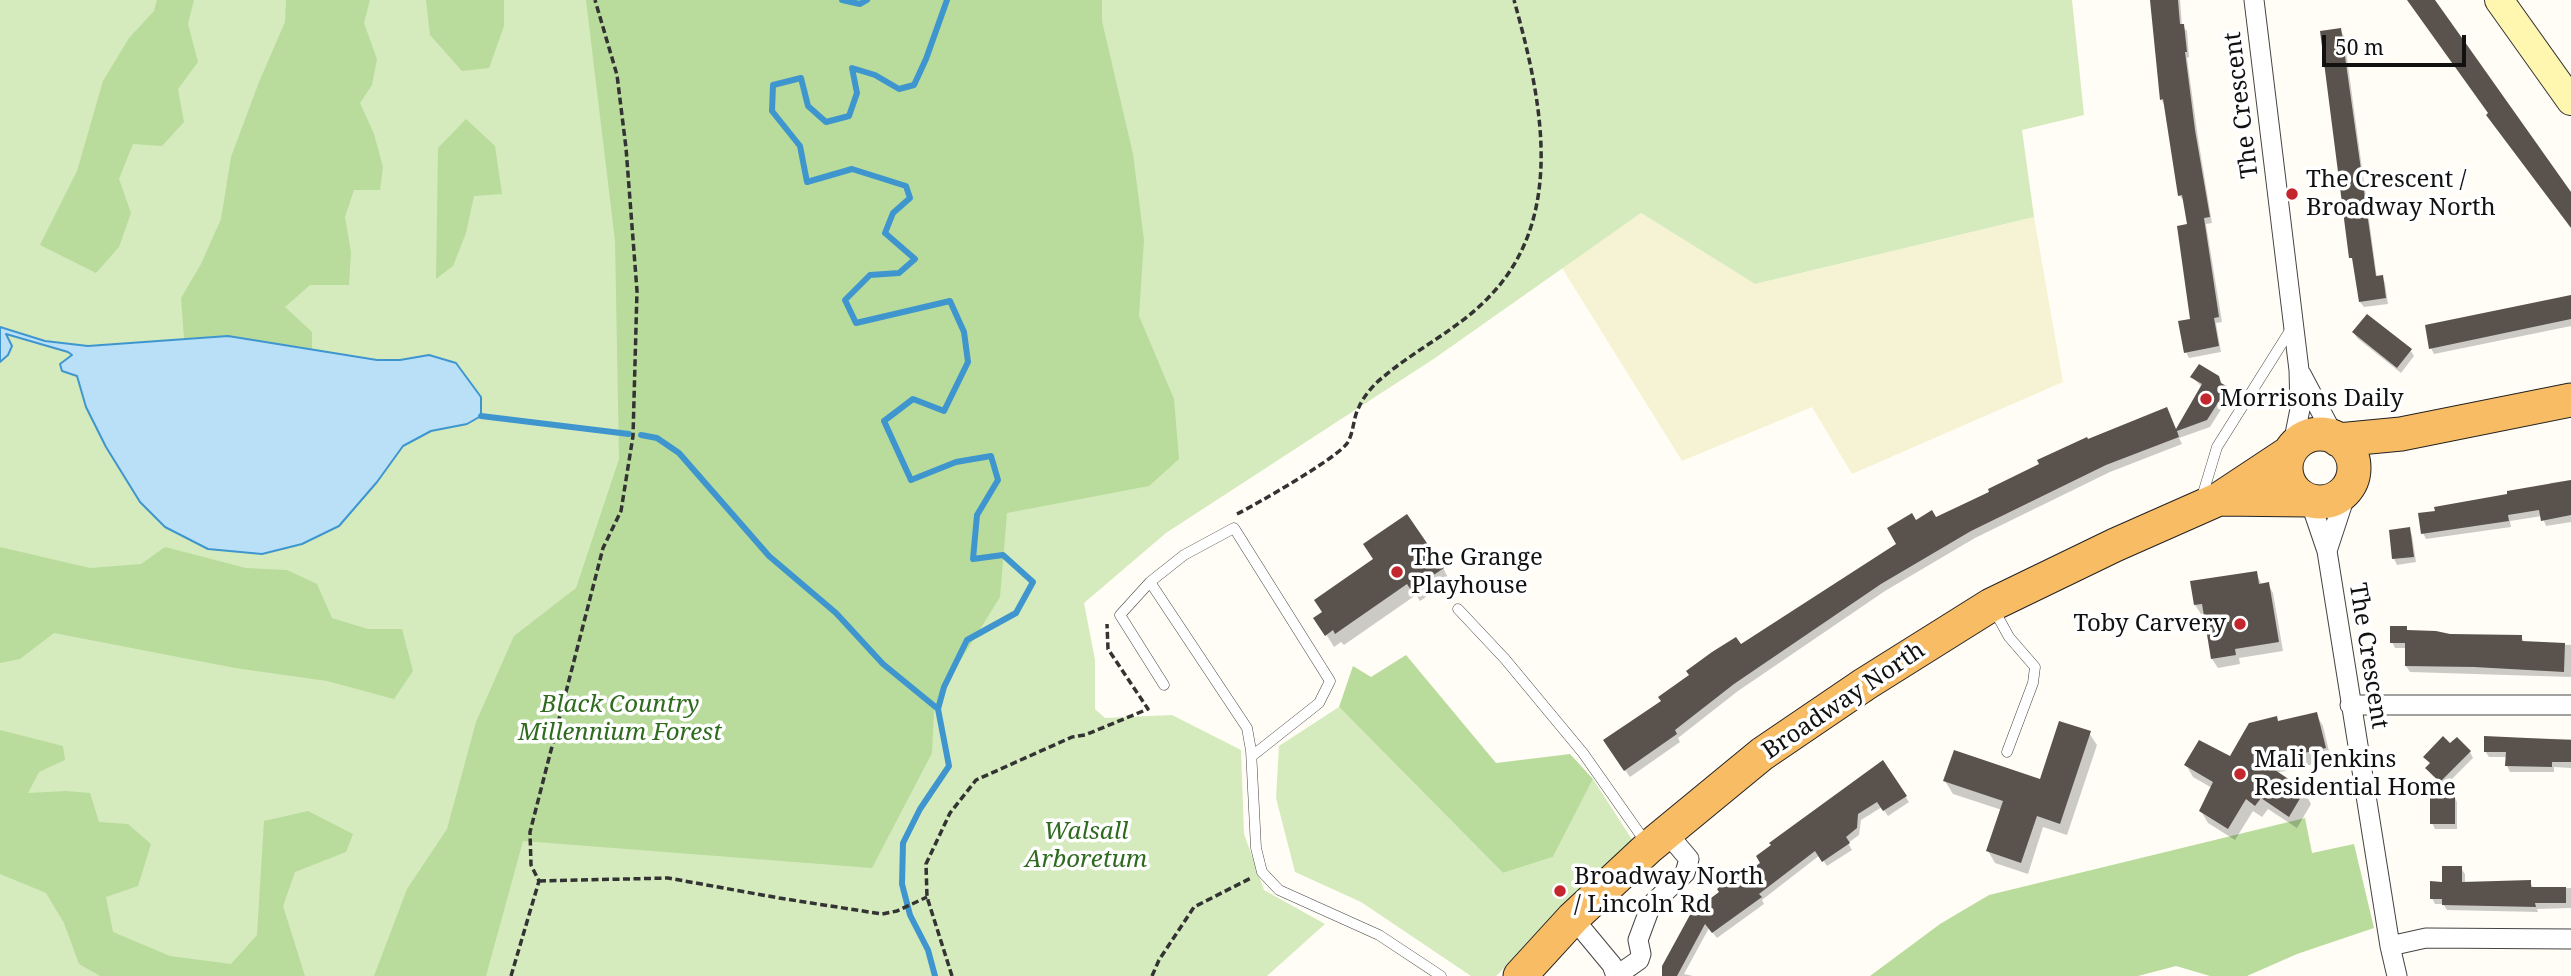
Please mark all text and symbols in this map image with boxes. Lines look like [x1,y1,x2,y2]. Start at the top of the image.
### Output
scale bar [2326,21,2470,65]
street label: The Crescent [2219,30,2265,180]
text: 50 m [2335,33,2384,61]
place label: The Crescent / Broadway North [2306,166,2496,222]
marker: The Crescent / Broadway North [2284,186,2300,202]
place label: Morrisons Daily [2220,385,2404,413]
marker: Morrisons Daily [2198,391,2214,407]
place label: The Grange Playhouse [1411,544,1543,600]
marker: The Grange Playhouse [1389,564,1405,580]
street label: The Crescent [2342,581,2394,731]
place label: Toby Carvery [2073,610,2226,638]
marker: Toby Carvery [2232,616,2248,632]
street label: Broadway North [1757,636,1931,766]
park label: Black Country Millennium Forest [518,691,722,747]
place label: Mali Jenkins Residential Home [2254,746,2456,802]
marker: Mali Jenkins Residential Home [2232,766,2248,782]
park label: Walsall Arboretum [1025,818,1147,874]
place label: Broadway North / Lincoln Rd [1574,863,1764,919]
marker: Broadway North / Lincoln Rd [1552,883,1568,899]

